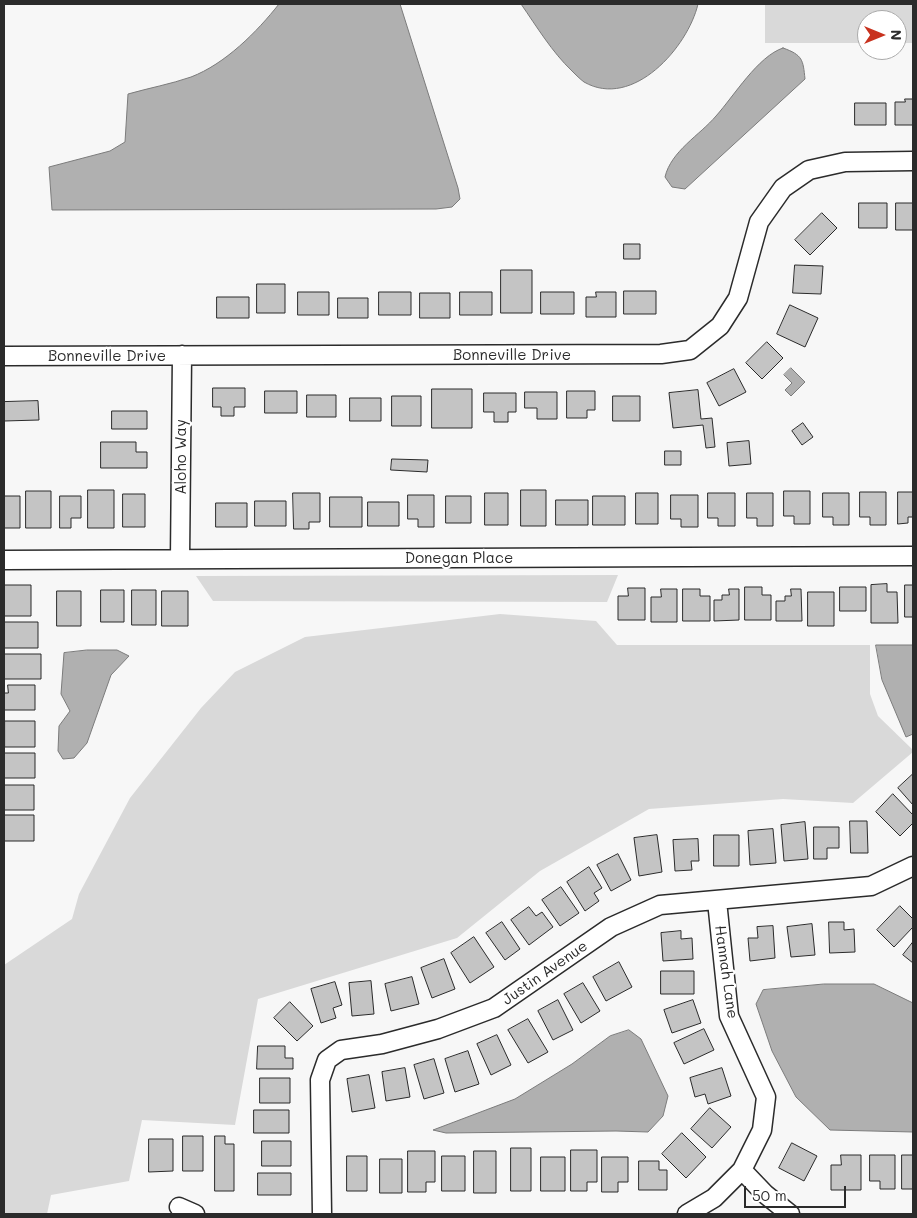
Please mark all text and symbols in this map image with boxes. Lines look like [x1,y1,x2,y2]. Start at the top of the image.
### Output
north arrow [857,10,907,60]
text: N [887,30,906,40]
street label: Bonneville Drive [453,346,571,364]
street label: Bonneville Drive [48,347,166,365]
street label: Aloho Way [172,419,190,495]
street label: Donegan Place [405,549,513,567]
street label: Hannah Lane [711,924,741,1020]
street label: Justin Avenue [499,937,591,1009]
scale bar [747,1176,850,1208]
text: 50 m [752,1185,787,1205]

